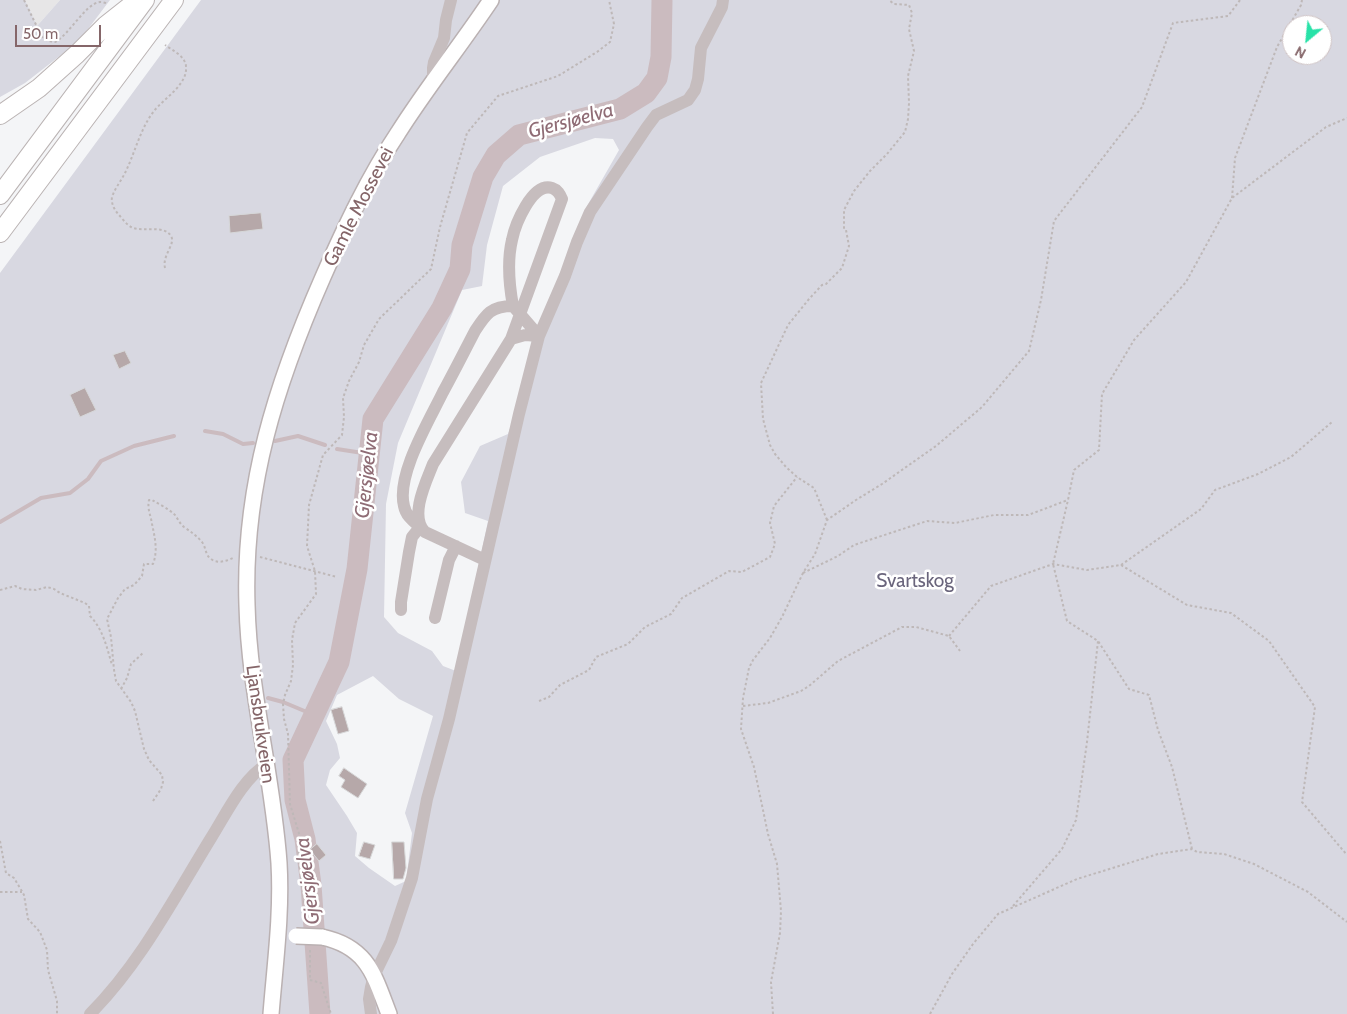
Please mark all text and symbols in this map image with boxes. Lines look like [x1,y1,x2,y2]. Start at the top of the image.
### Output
scale bar [18,15,104,47]
north arrow [1282,15,1332,65]
text: 50 m [23,25,58,43]
text: N [1292,42,1309,63]
water label: Gjersjøelva [526,98,616,144]
street label: Gamle Mossevei [319,144,399,270]
water label: Gjersjøelva [350,430,384,520]
park label: Svartskog [876,570,954,592]
street label: Ljansbrukveien [240,663,280,785]
water label: Gjersjøelva [291,836,325,926]

